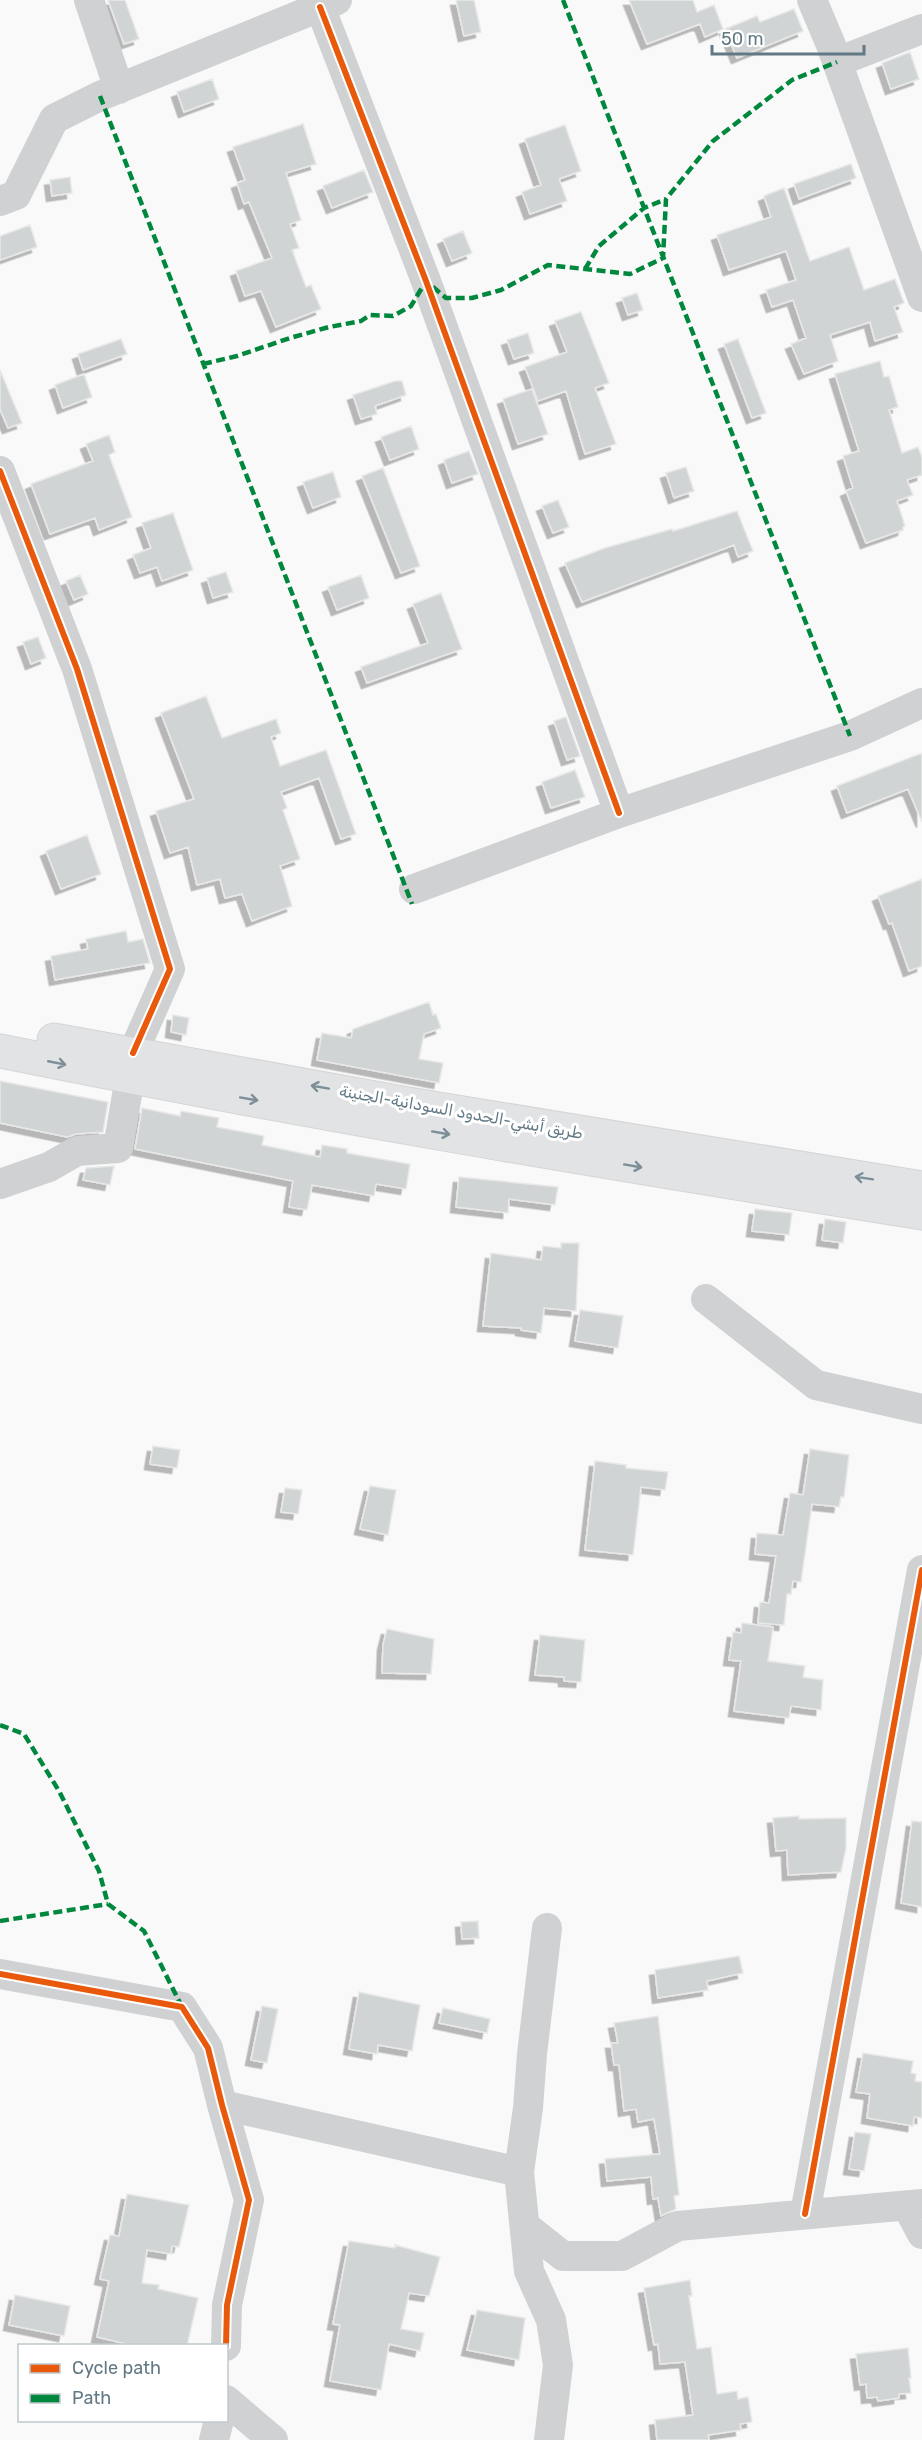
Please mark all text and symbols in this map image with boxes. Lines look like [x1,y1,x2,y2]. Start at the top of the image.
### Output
scale bar [712,18,864,56]
text: 50 m [721,28,764,50]
one-way arrow [47,1058,67,1069]
street label: طريق أبشي-الحدود السودانية-الجنينة [337,1081,584,1146]
one-way arrow [310,1082,330,1093]
one-way arrow [239,1094,258,1105]
one-way arrow [431,1128,450,1139]
one-way arrow [623,1161,642,1172]
one-way arrow [855,1173,875,1184]
legend [18,2344,228,2422]
text: Cycle path [72,2357,161,2379]
text: Path [72,2387,111,2409]

